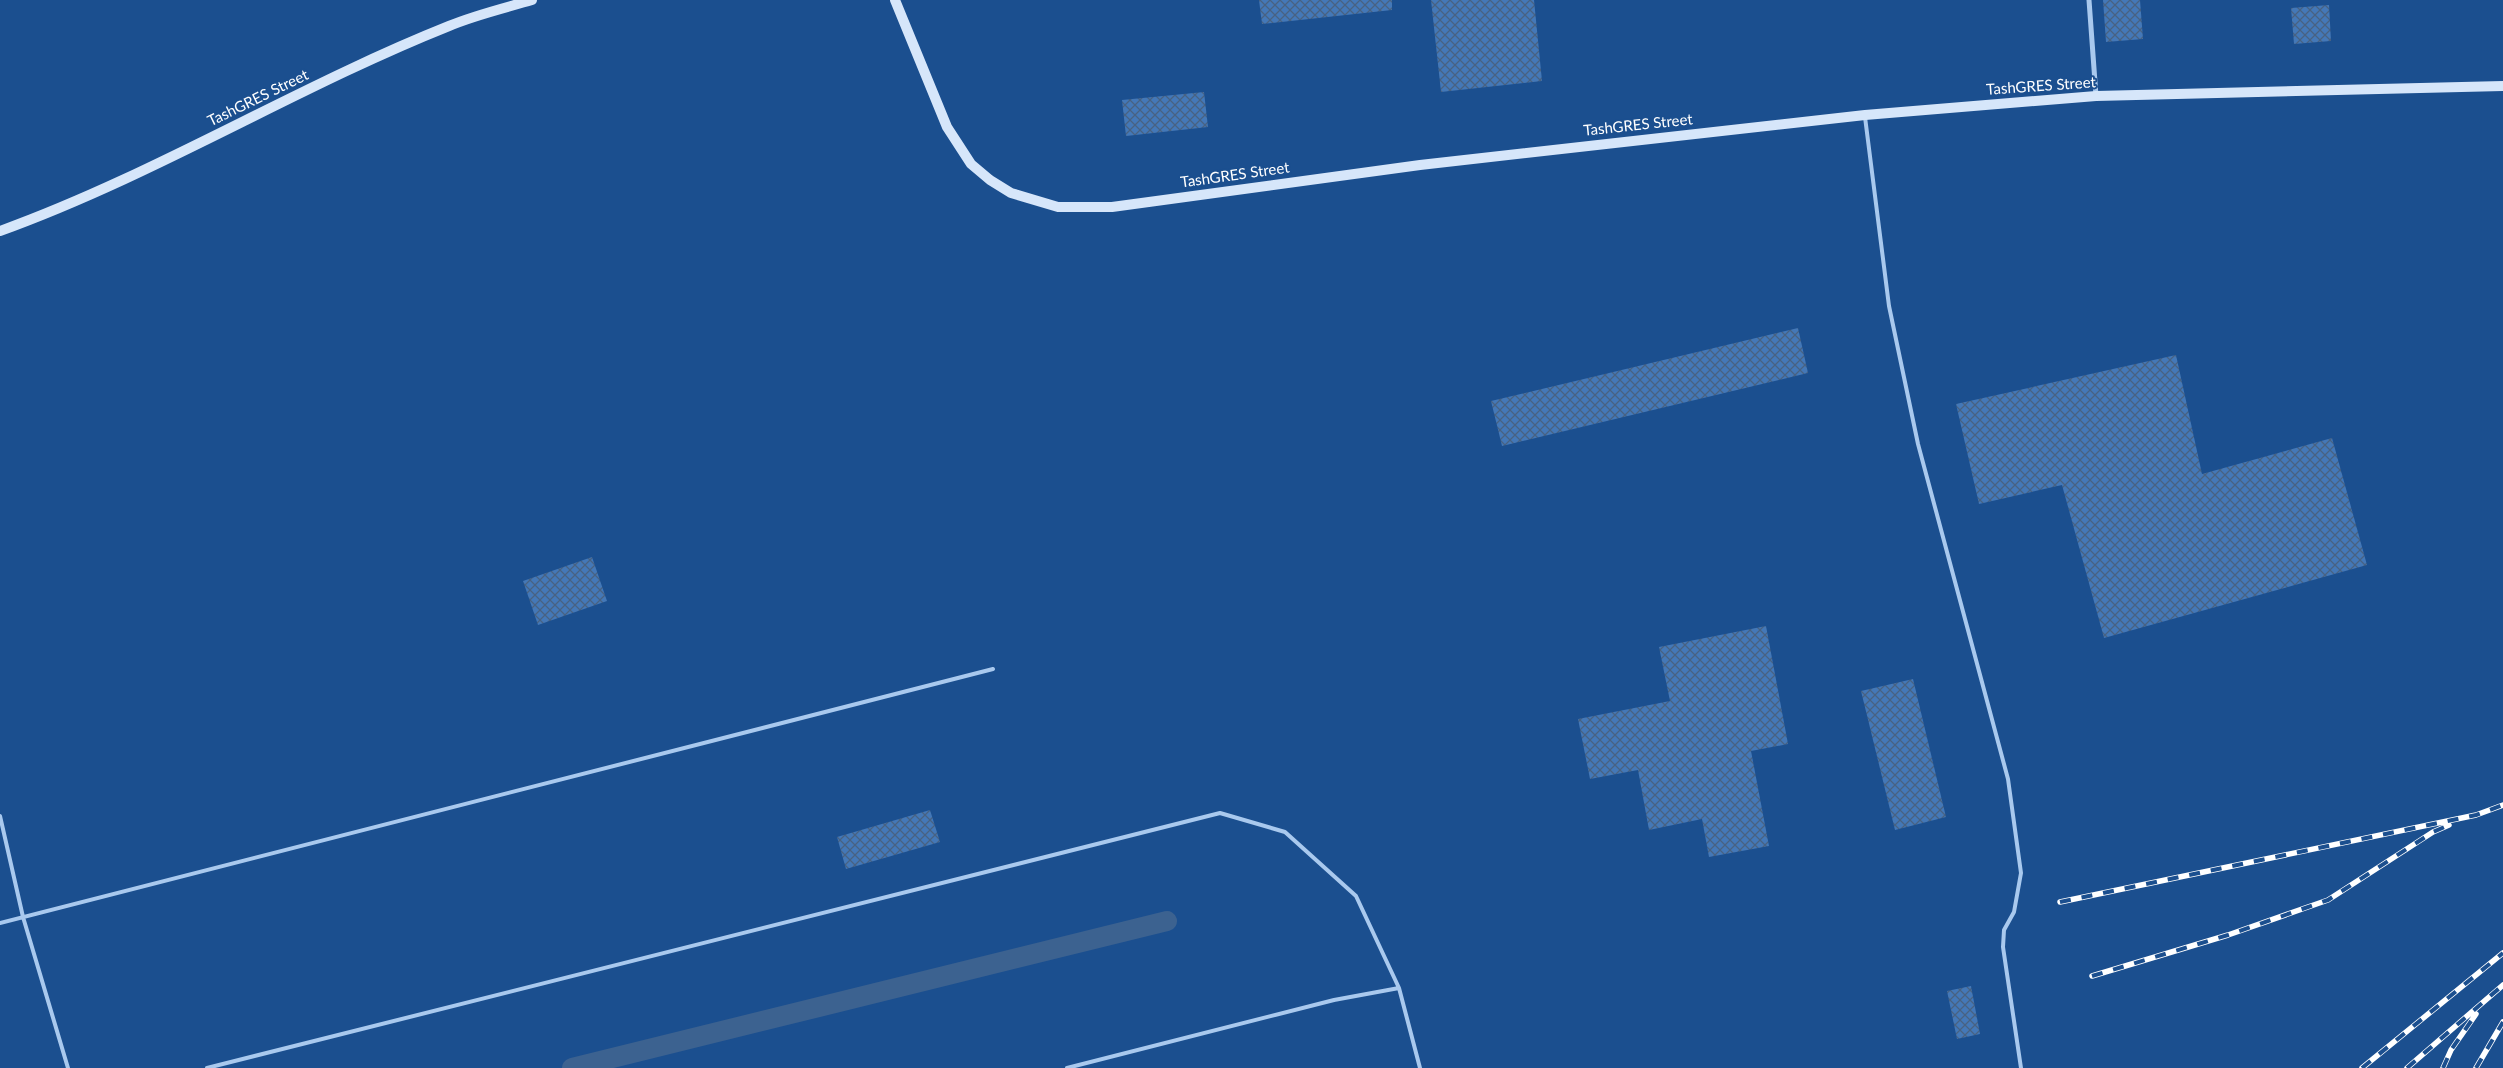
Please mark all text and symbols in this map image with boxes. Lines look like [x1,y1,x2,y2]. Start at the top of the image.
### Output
street label: TashGRES Street [204,65,311,129]
street label: TashGRES Street [1986,72,2097,98]
street label: TashGRES Street [1582,109,1694,139]
street label: TashGRES Street [1179,157,1291,191]

